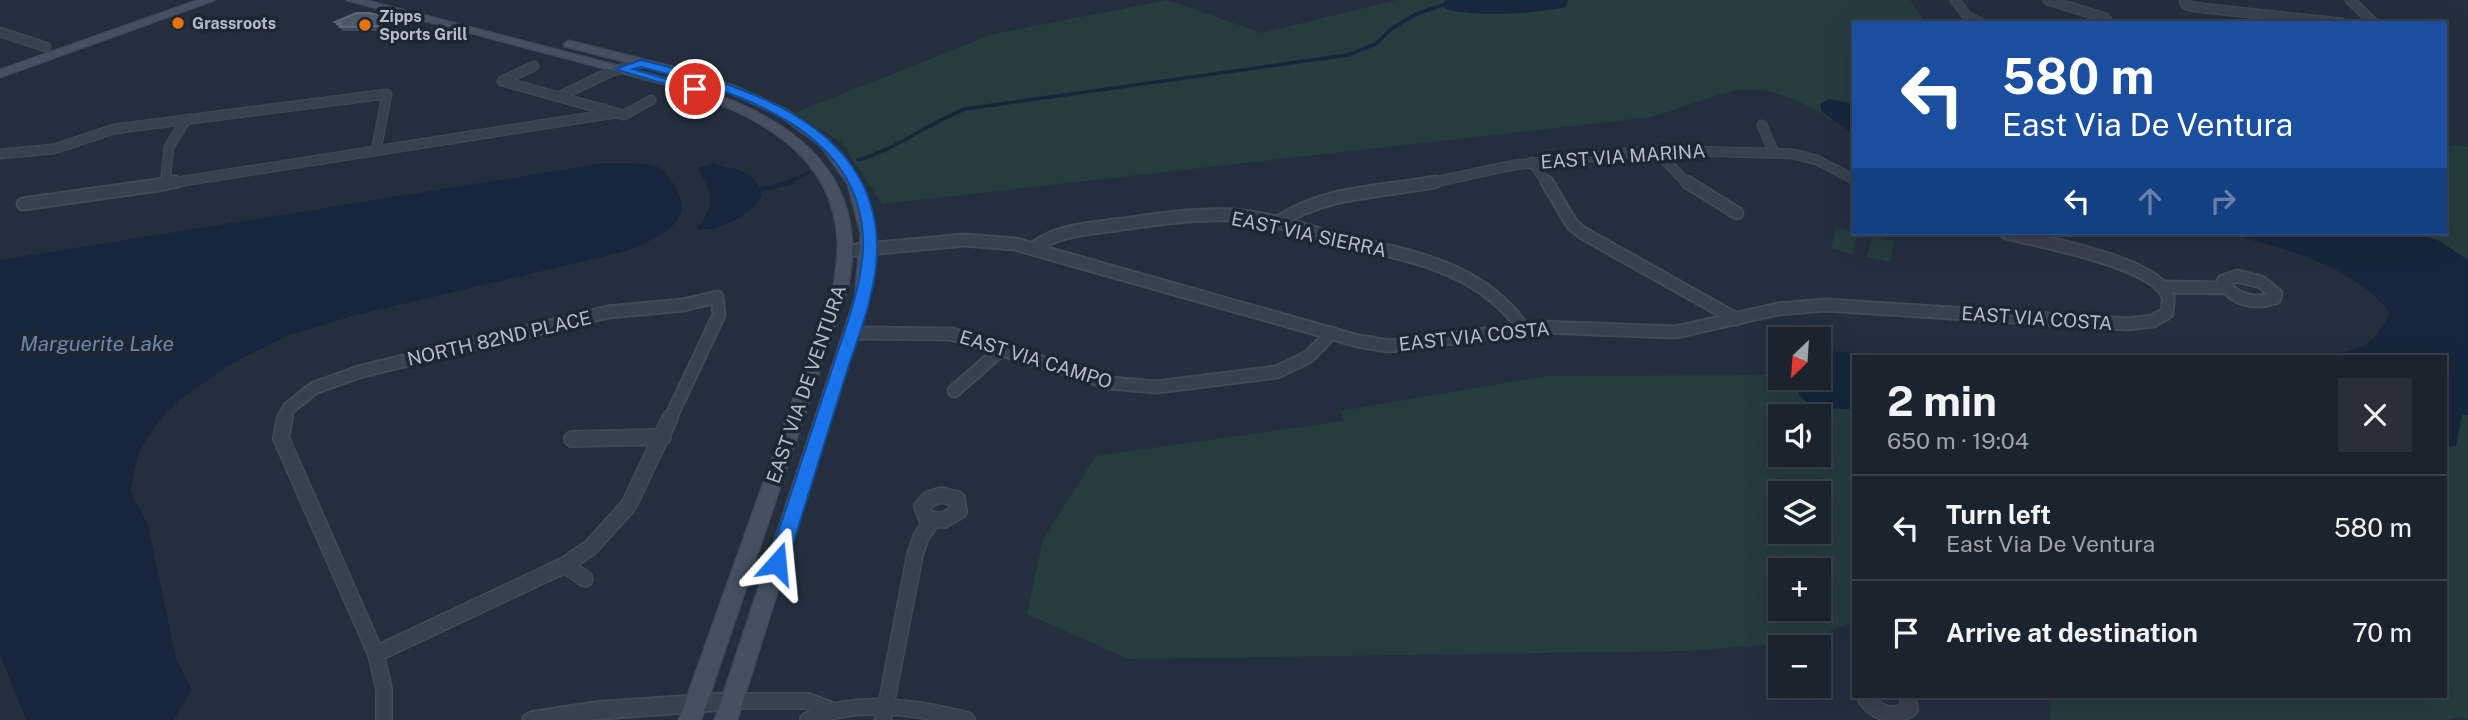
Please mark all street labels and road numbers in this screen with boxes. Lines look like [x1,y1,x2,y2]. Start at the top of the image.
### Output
street label: EAST VIA MARINA [1540,139,1706,173]
street label: EAST VIA SIERRA [1229,207,1389,261]
street label: EAST VIA DE VENTURA [762,282,850,486]
street label: EAST VIA COSTA [1961,302,2113,334]
street label: NORTH 82ND PLACE [405,306,593,370]
street label: EAST VIA COSTA [1398,317,1550,355]
street label: EAST VIA CAMPO [957,325,1115,393]

